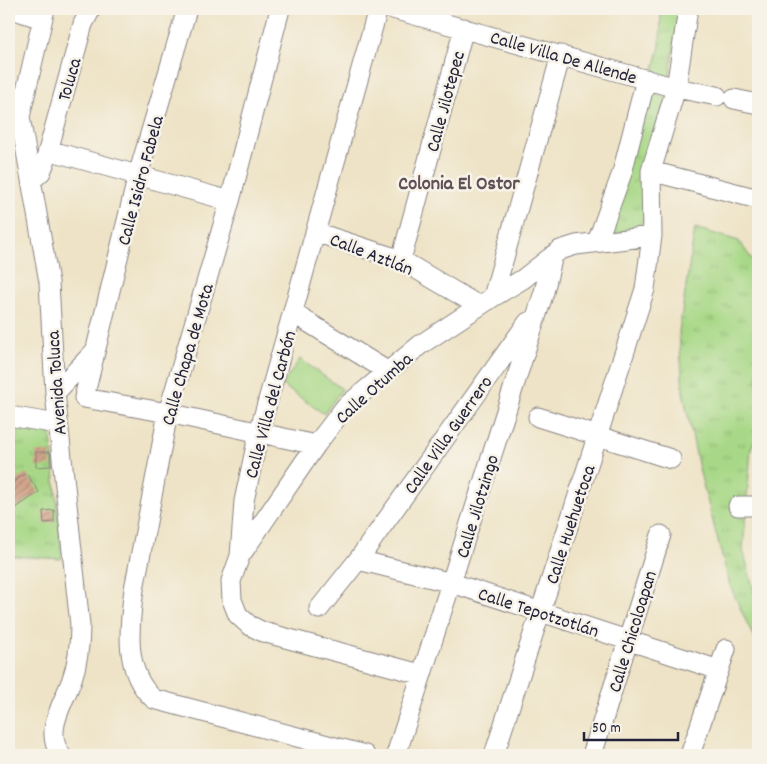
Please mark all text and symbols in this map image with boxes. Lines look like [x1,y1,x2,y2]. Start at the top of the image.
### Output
street label: Calle Villa De Allende [487,26,639,93]
street label: Calle Jilotepec [421,48,474,155]
street label: Toluca [52,54,91,105]
street label: Calle Isidro Fabela [112,112,173,249]
district label: Colonia El Ostor [398,171,520,199]
street label: Calle Aztlán [325,228,416,285]
street label: Calle Chapa de Mota [156,280,223,429]
street label: Calle Villa del Carbón [240,328,305,482]
street label: Avenida Toluca [41,329,76,436]
street label: Calle Otumba [331,347,421,432]
street label: Calle Villa Guerrero [399,371,501,501]
street label: Calle Jilotzingo [451,452,508,562]
street label: Calle Huehuetoca [540,461,605,588]
street label: Calle Chicoloapan [603,568,666,696]
street label: Calle Tepotzotlán [474,582,602,647]
scale bar [584,709,678,741]
text: 50 m [592,718,621,740]

